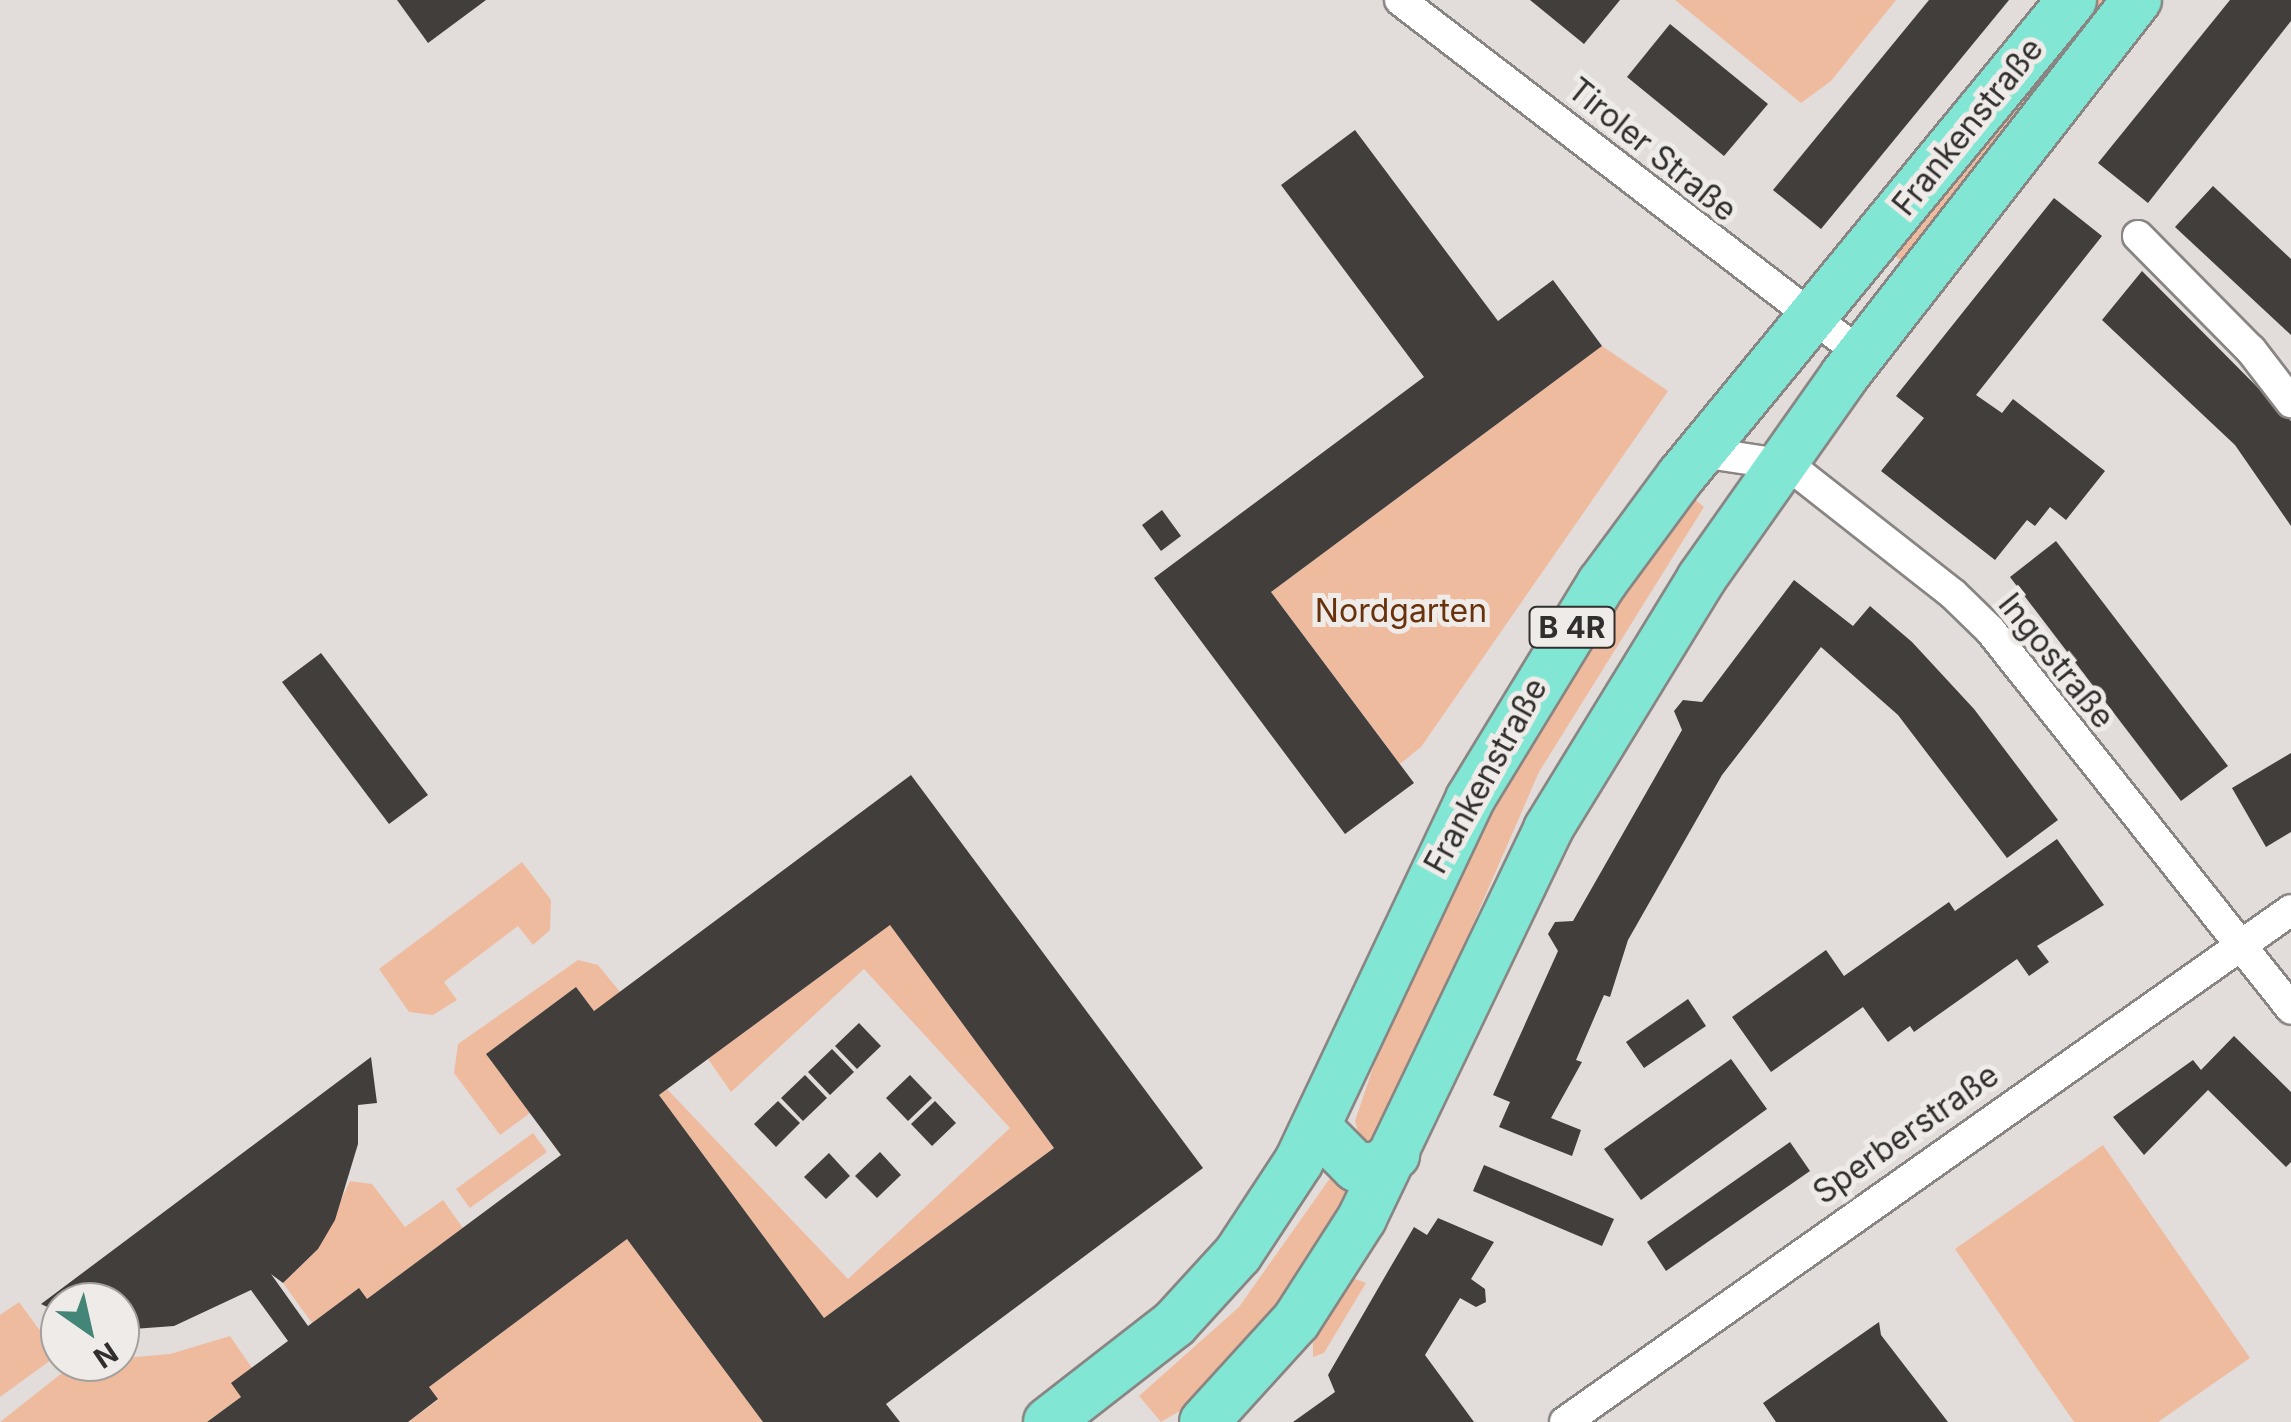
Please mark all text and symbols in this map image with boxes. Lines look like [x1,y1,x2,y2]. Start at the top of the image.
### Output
street label: Frankenstraße [1885,31,2051,223]
street label: Tiroler Straße [1560,70,1744,230]
street label: Ingostraße [1990,586,2122,736]
park label: Nordgarten [1315,592,1487,630]
road number: B 4R [1527,602,1617,652]
street label: Frankenstraße [1417,672,1555,880]
street label: Sperberstraße [1806,1056,2006,1212]
north arrow [40,1282,140,1382]
text: N [87,1335,124,1375]

